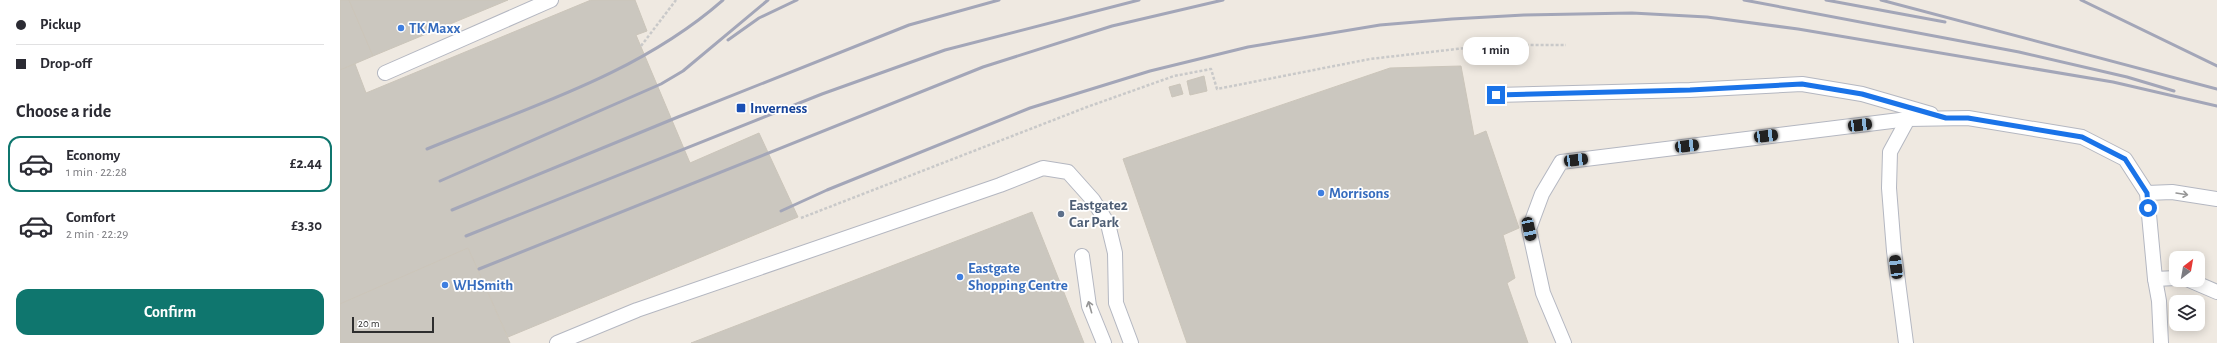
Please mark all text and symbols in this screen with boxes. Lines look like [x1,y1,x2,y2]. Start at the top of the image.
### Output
text: Pickup [40,17,81,32]
place label: TK Maxx [409,21,460,36]
marker: TK Maxx [396,23,406,33]
callout: 1 min [1463,37,1529,65]
text: 1 min [1482,44,1510,57]
text: Drop-off [40,56,92,71]
route end [1487,86,1505,104]
place label: Inverness [750,101,808,116]
marker: Inverness [735,102,747,114]
text: Choose a ride [16,103,111,121]
car [1847,118,1873,132]
car [1753,129,1779,143]
car [1674,139,1700,153]
icon: car [18,146,54,182]
text: Economy [66,148,120,163]
car [1563,153,1589,167]
text: £2.44 [290,156,322,171]
text: 1 min · 22:28 [66,166,127,179]
place label: Morrisons [1329,186,1389,201]
marker: Morrisons [1316,188,1326,198]
one-way arrow [2175,190,2188,198]
place label: Eastgate2 Car Park [1069,198,1128,230]
route start [2139,199,2157,217]
icon: car [18,208,54,244]
marker: Eastgate2 Car Park [1056,209,1066,219]
text: Comfort [66,210,115,225]
car [1521,216,1537,242]
text: £3.30 [291,218,322,233]
text: 2 min · 22:29 [66,228,128,241]
north arrow [2169,251,2205,287]
map controls [2169,251,2205,331]
car [1889,254,1903,280]
place label: Eastgate Shopping Centre [968,261,1068,293]
marker: Eastgate Shopping Centre [955,272,965,282]
place label: WHSmith [453,278,513,293]
marker: WHSmith [440,280,450,290]
button: Confirm [16,289,324,335]
button: layers [2169,295,2205,331]
one-way arrow [1086,300,1093,313]
scale bar [352,315,434,334]
text: 20 m [358,318,379,329]

